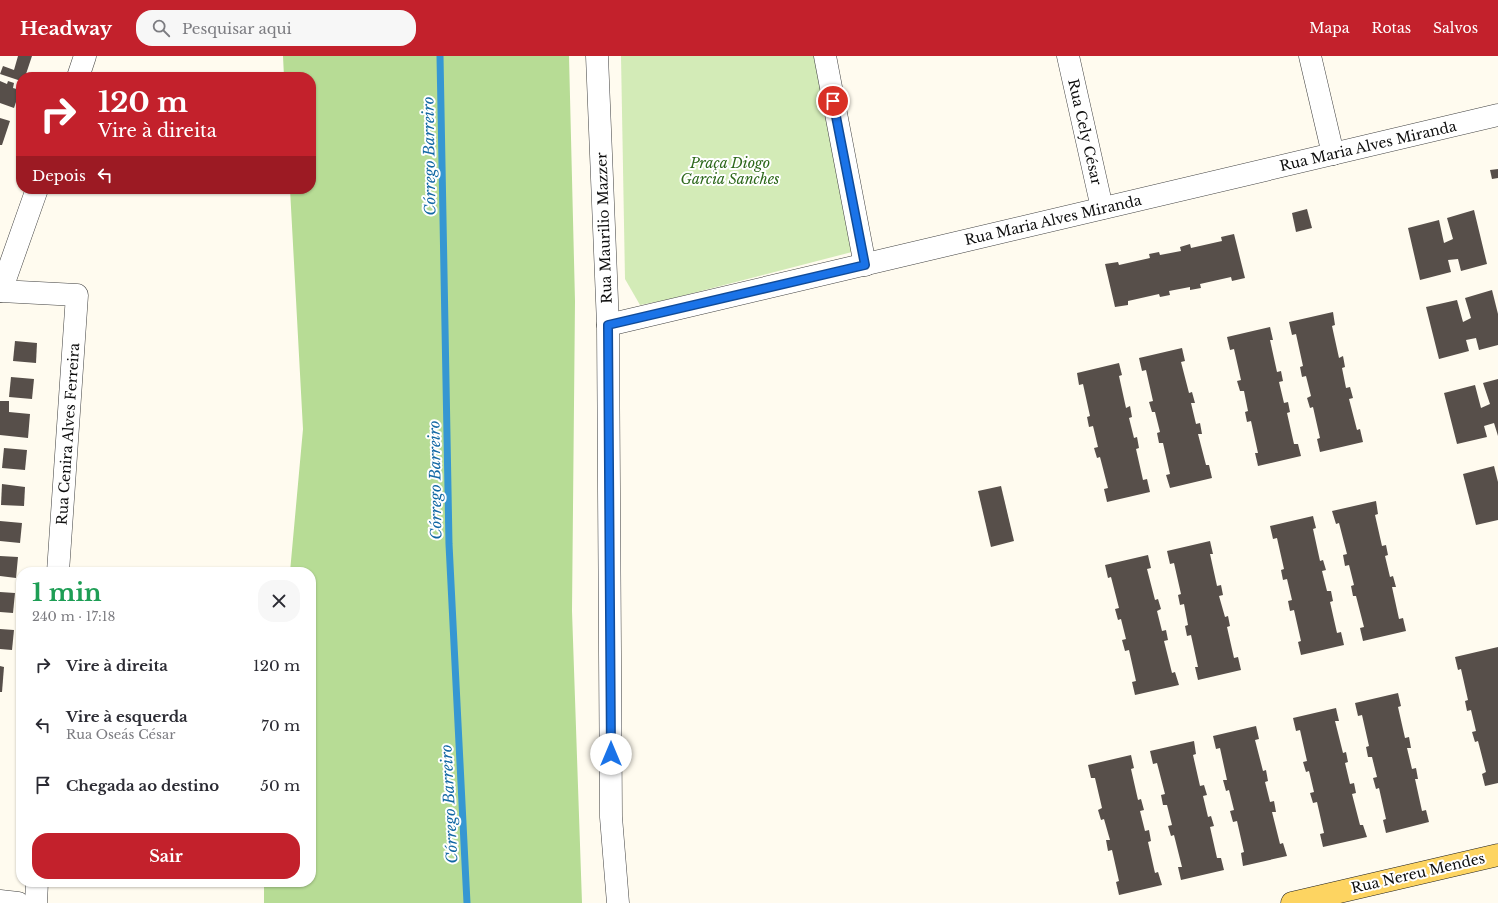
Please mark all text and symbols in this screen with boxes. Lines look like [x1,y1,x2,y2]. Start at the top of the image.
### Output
search box [136,10,416,46]
text: Headway [20,17,112,40]
icon: search [150,17,172,39]
text: Pesquisar aqui [182,19,292,38]
text: Mapa [1309,19,1350,37]
text: Rotas [1372,19,1411,37]
text: Salvos [1433,19,1478,37]
street label: Rua Cely César [1064,77,1106,187]
pin [816,84,850,118]
text: 120 m [98,85,188,120]
icon: right [32,88,84,140]
icon: arrive [822,90,844,112]
water label: Córrego Barreiro [418,96,440,216]
street label: Rua Maria Alves Miranda [1278,117,1458,175]
text: Vire à direita [98,120,217,142]
street label: Rua Maurilio Mazzer [592,152,616,304]
park label: Praça Diogo Garcia Sanches [681,154,779,188]
icon: left [94,164,116,186]
text: Depois [32,166,86,185]
street label: Rua Maria Alves Miranda [963,191,1143,249]
street label: Rua Cenira Alves Ferreira [53,342,83,526]
water label: Córrego Barreiro [424,420,446,540]
text: 1 min [32,578,102,607]
button: close [258,580,300,622]
text: 240 m · 17:18 [32,608,115,625]
icon: right [32,654,54,676]
text: Vire à direita [66,656,168,675]
text: 120 m [253,656,300,675]
text: Vire à esquerda [66,707,188,726]
icon: left [32,714,54,736]
text: 70 m [261,716,300,735]
text: Rua Oseás César [66,726,175,743]
position arrow [590,733,632,775]
water label: Córrego Barreiro [436,744,462,864]
icon: arrive [32,774,54,796]
text: Chegada ao destino [66,776,219,795]
text: 50 m [260,776,300,795]
button: Sair [32,833,300,879]
street label: Rua Nereu Mendes [1349,849,1487,897]

